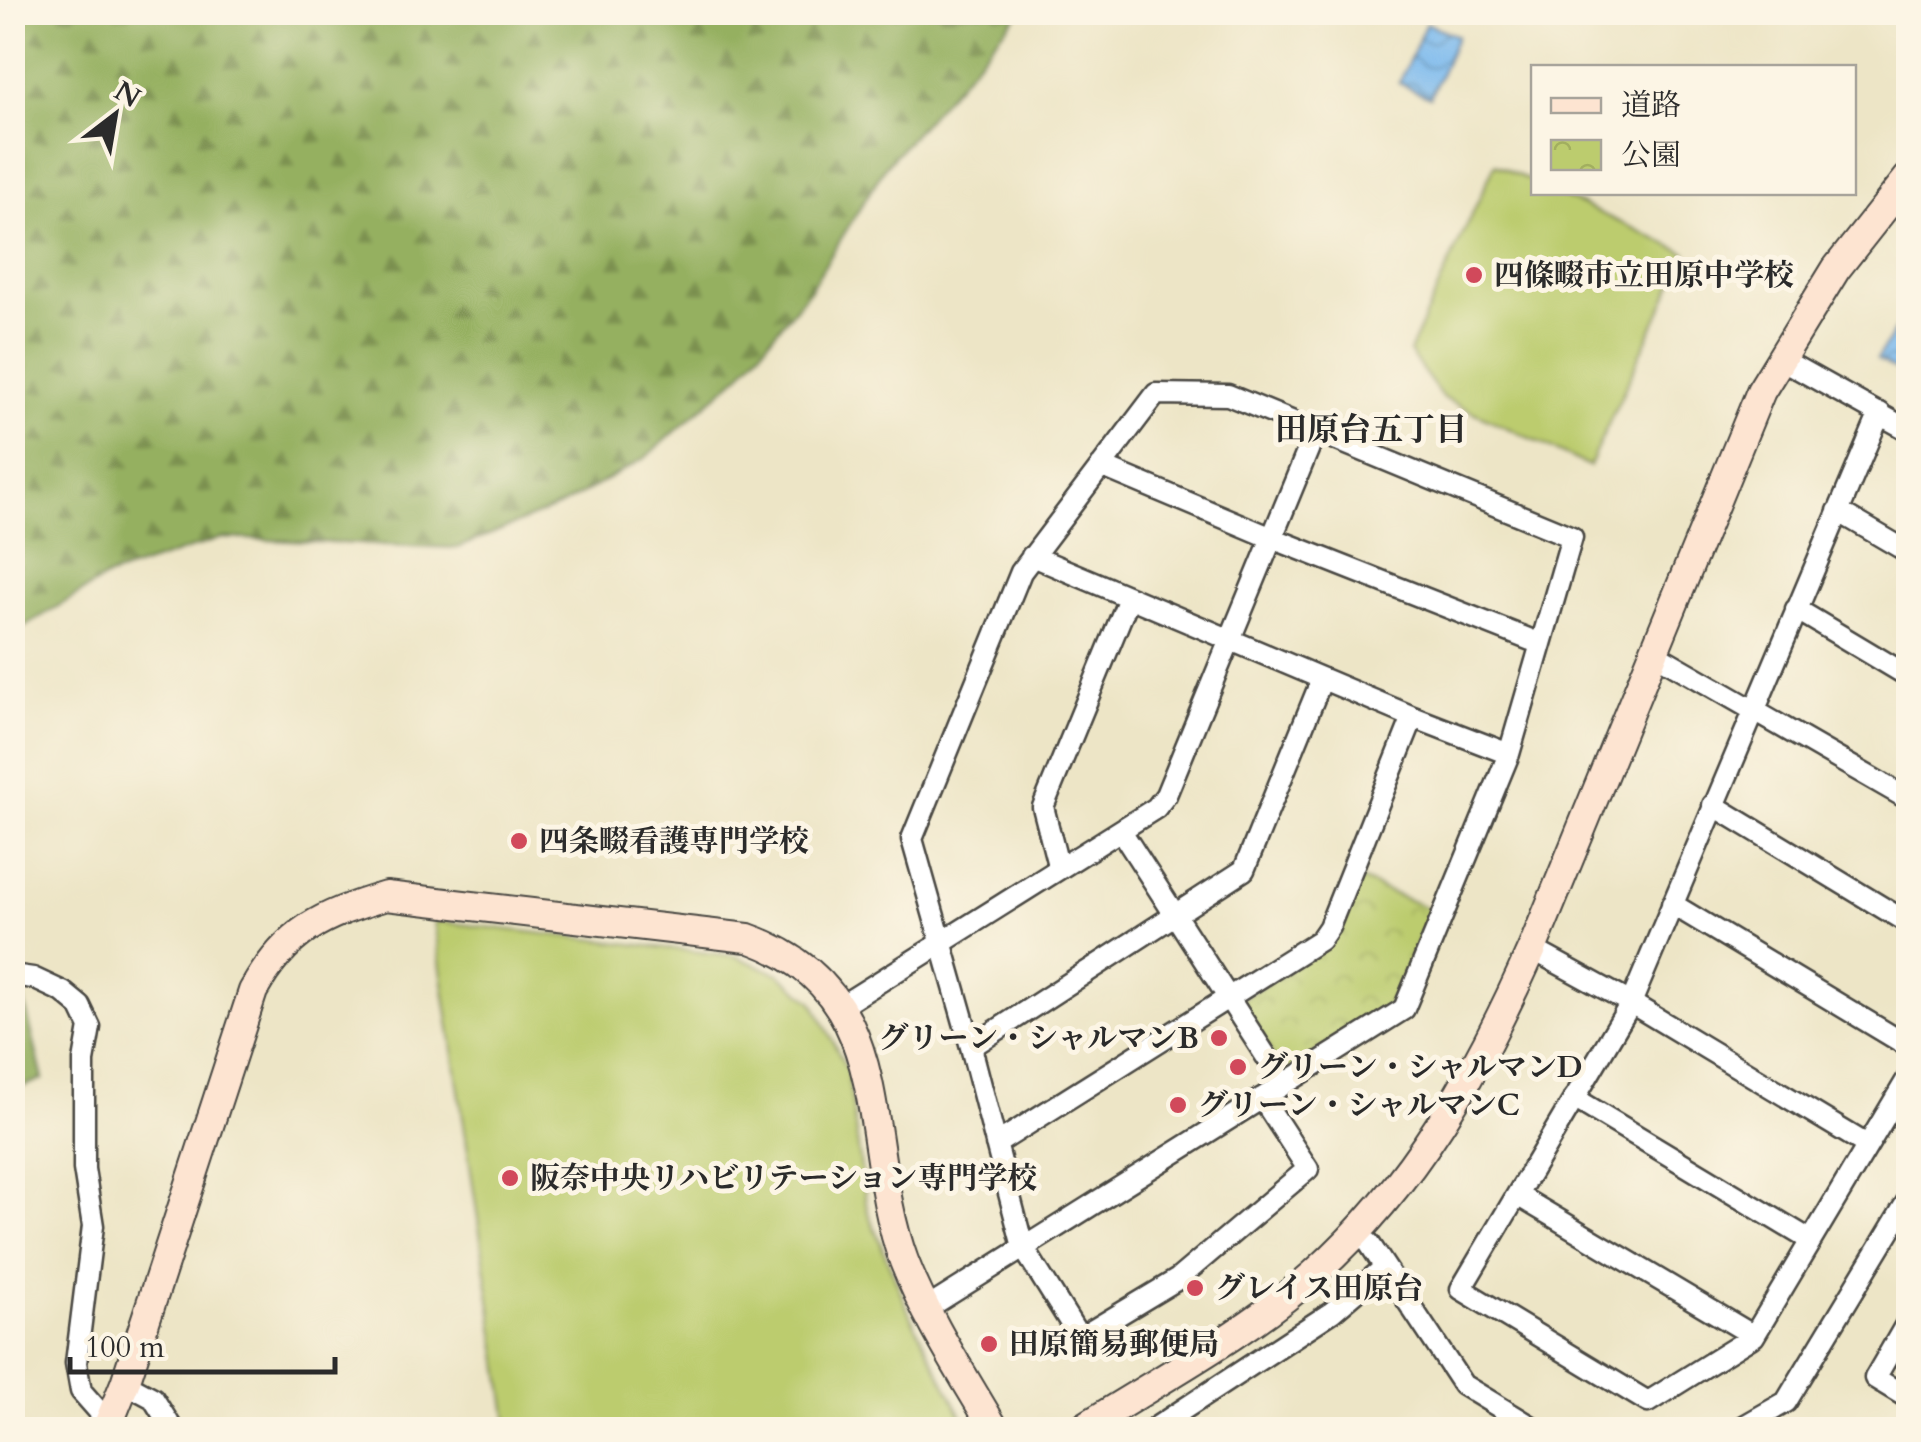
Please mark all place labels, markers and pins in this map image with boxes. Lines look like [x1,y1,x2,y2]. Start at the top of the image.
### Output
place label: 四條畷市立田原中学校 [1494,255,1794,296]
marker: 四條畷市立田原中学校 [1463,264,1485,286]
place label: 四条畷看護専門学校 [539,821,809,862]
marker: 四条畷看護専門学校 [508,830,530,852]
place label: グリーン・シャルマンB [878,1018,1199,1059]
marker: グリーン・シャルマンB [1208,1027,1230,1049]
place label: グリーン・シャルマンD [1258,1047,1583,1088]
marker: グリーン・シャルマンD [1227,1056,1249,1078]
place label: グリーン・シャルマンC [1198,1085,1520,1126]
marker: グリーン・シャルマンC [1167,1094,1189,1116]
place label: 阪奈中央リハビリテーション専門学校 [530,1158,1037,1199]
marker: 阪奈中央リハビリテーション専門学校 [499,1167,521,1189]
place label: グレイス田原台 [1215,1268,1423,1309]
marker: グレイス田原台 [1184,1277,1206,1299]
place label: 田原簡易郵便局 [1009,1324,1219,1365]
marker: 田原簡易郵便局 [978,1333,1000,1355]

